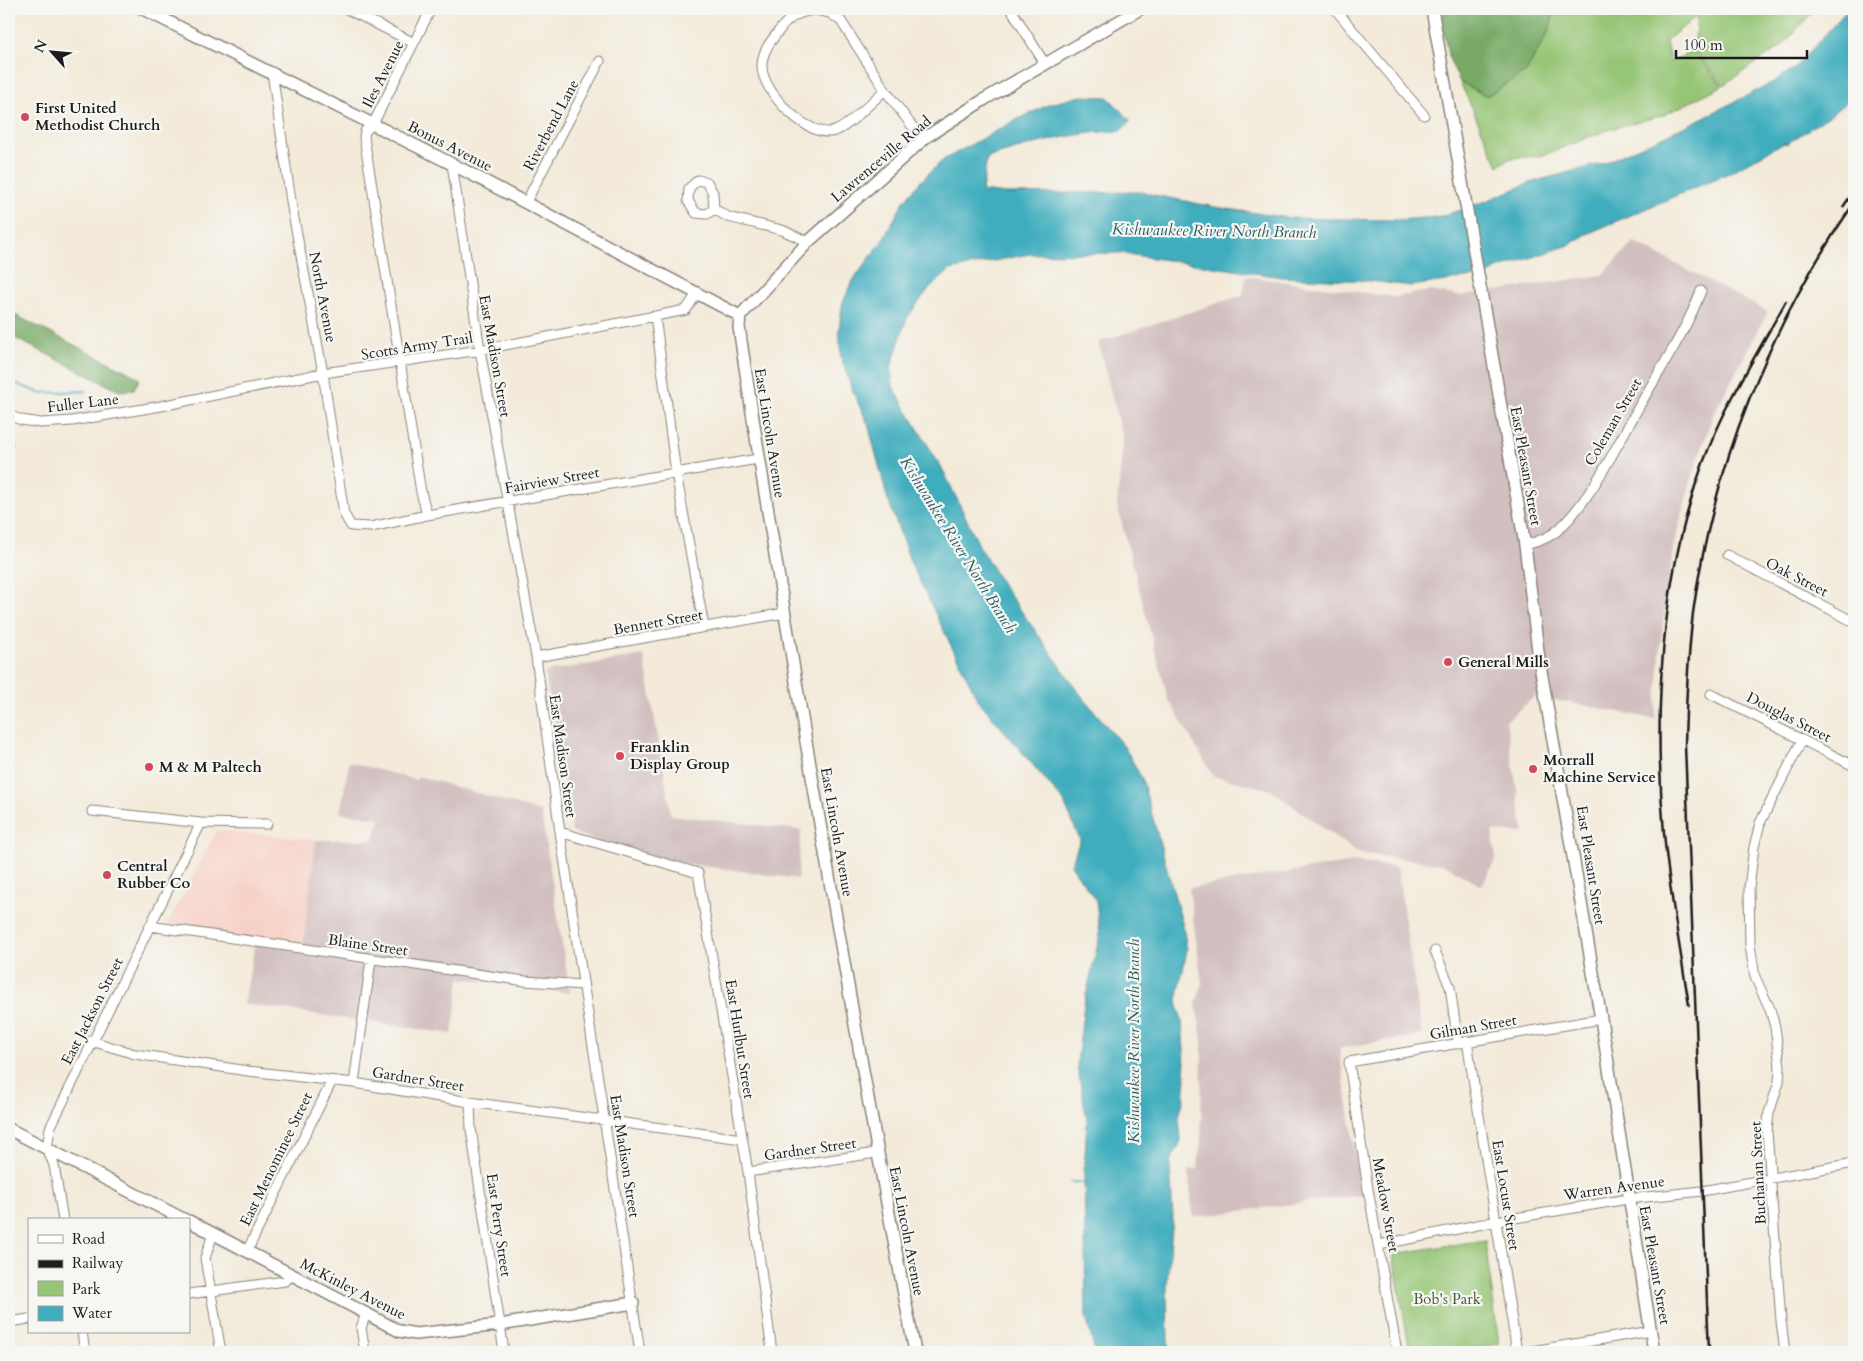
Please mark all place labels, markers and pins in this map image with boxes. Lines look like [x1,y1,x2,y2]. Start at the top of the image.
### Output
place label: First United Methodist Church [35,98,161,135]
marker: First United Methodist Church [19,111,31,123]
place label: General Mills [1458,652,1549,672]
marker: General Mills [1442,656,1454,668]
place label: Franklin Display Group [630,737,730,774]
marker: Franklin Display Group [614,750,626,762]
place label: Morrall Machine Service [1543,750,1656,787]
place label: M & M Paltech [159,757,262,777]
marker: M & M Paltech [143,761,155,773]
marker: Morrall Machine Service [1527,763,1539,775]
place label: Central Rubber Co [117,856,190,893]
marker: Central Rubber Co [101,869,113,881]

